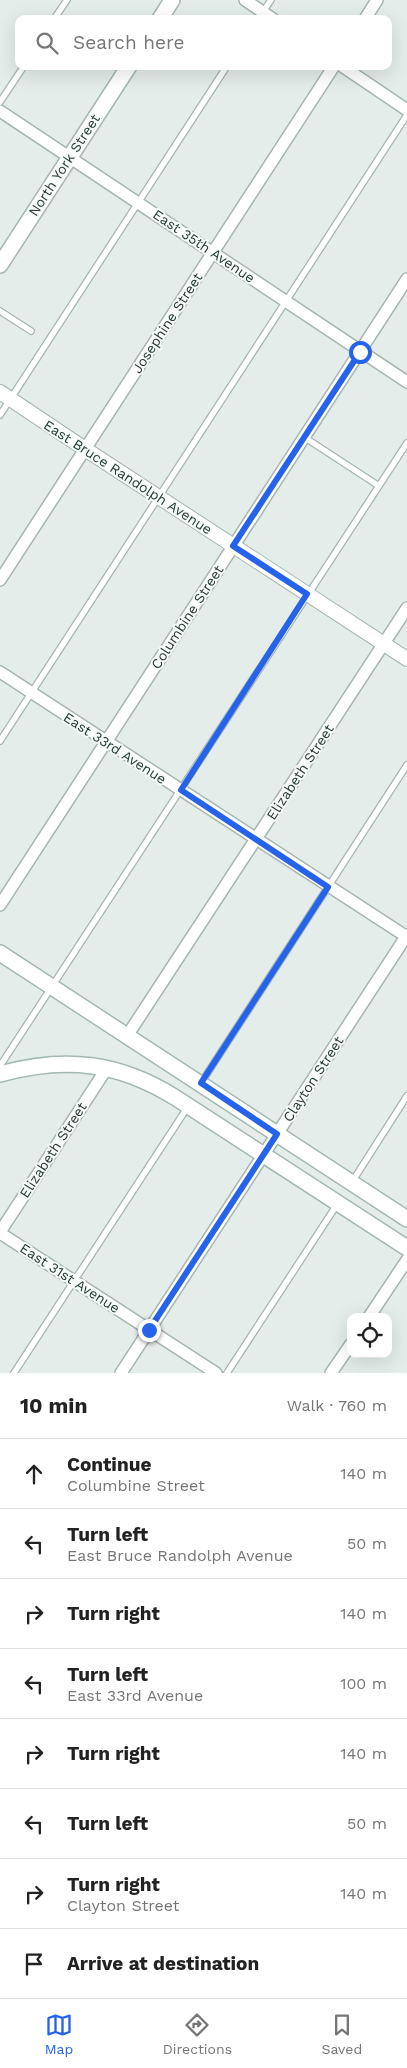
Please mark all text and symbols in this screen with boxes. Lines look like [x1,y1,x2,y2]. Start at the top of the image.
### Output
search box [15,15,392,70]
icon: search [33,29,61,57]
text: Search here [73,31,184,54]
street label: North York Street [25,111,103,219]
street label: East 35th Avenue [150,206,258,286]
street label: Josephine Street [129,270,206,376]
route start [349,341,372,364]
street label: East Bruce Randolph Avenue [41,416,215,538]
street label: Columbine Street [147,562,227,672]
street label: East 33rd Avenue [61,709,169,787]
street label: Elizabeth Street [263,721,337,823]
street label: Clayton Street [279,1033,347,1125]
street label: Elizabeth Street [16,1099,90,1201]
street label: East 31st Avenue [17,1240,123,1316]
map controls [347,1313,392,1358]
button: locate [347,1313,392,1358]
route end [138,1319,161,1342]
text: 10 min [20,1393,87,1418]
text: Walk · 760 m [287,1396,387,1415]
text: Continue [67,1453,151,1476]
icon: ahead [20,1460,48,1488]
text: 140 m [340,1464,387,1483]
text: Columbine Street [67,1476,205,1495]
text: Turn left [67,1523,148,1546]
icon: left [20,1530,48,1558]
text: 50 m [347,1534,387,1553]
text: East Bruce Randolph Avenue [67,1546,293,1565]
icon: right [20,1600,48,1628]
text: Turn right [67,1602,160,1625]
text: 140 m [340,1604,387,1623]
text: Turn left [67,1663,148,1686]
icon: left [20,1670,48,1698]
text: 100 m [340,1674,387,1693]
text: East 33rd Avenue [67,1686,203,1705]
icon: right [20,1740,48,1768]
text: Turn right [67,1742,160,1765]
text: 140 m [340,1744,387,1763]
icon: left [20,1810,48,1838]
text: Turn left [67,1812,148,1835]
text: 50 m [347,1814,387,1833]
text: Turn right [67,1873,160,1896]
icon: right [20,1880,48,1908]
text: 140 m [340,1884,387,1903]
text: Clayton Street [67,1896,180,1915]
icon: arrive [20,1950,48,1978]
text: Arrive at destination [67,1952,259,1975]
tab: Map [45,2011,73,2057]
tab: Directions [163,2011,232,2057]
tab: Saved [322,2011,362,2057]

